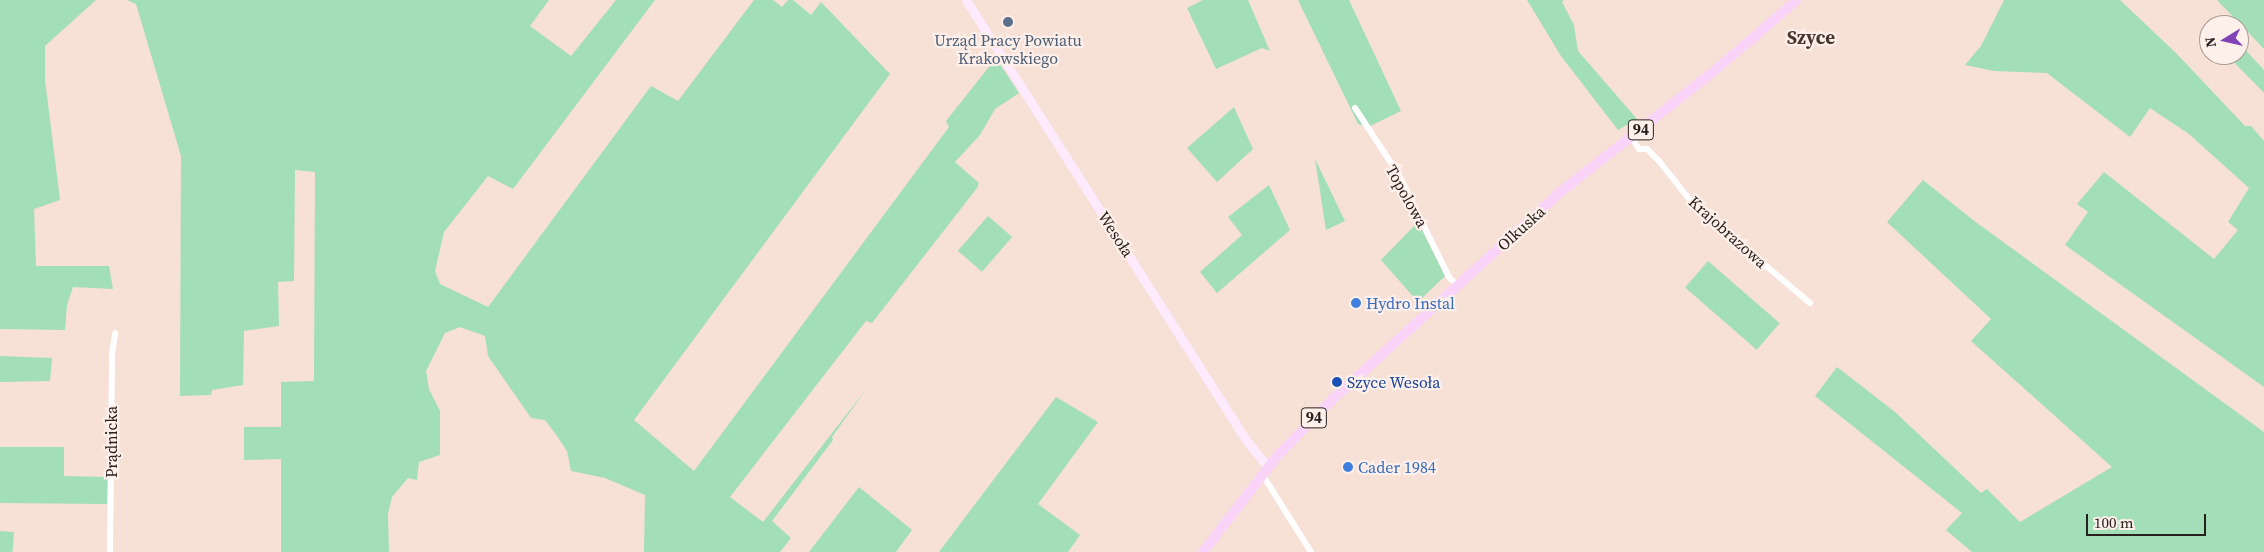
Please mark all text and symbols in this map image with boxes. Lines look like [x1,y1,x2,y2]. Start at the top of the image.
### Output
north arrow [2199,15,2249,65]
marker: Urząd Pracy Powiatu Krakowskiego [1002,16,1014,28]
district label: Szyce [1787,27,1835,49]
place label: Urząd Pracy Powiatu Krakowskiego [934,30,1082,68]
text: N [2199,36,2221,49]
road number: 94 [1627,118,1655,142]
street label: Topolowa [1382,161,1432,231]
street label: Krajobrazowa [1685,192,1771,272]
street label: Olkuska [1493,202,1549,254]
street label: Wesoła [1094,207,1138,261]
place label: Hydro Instal [1366,293,1455,313]
marker: Hydro Instal [1350,297,1362,309]
place label: Szyce Wesoła [1347,372,1441,392]
marker: Szyce Wesoła [1331,376,1343,388]
street label: Prądnicka [101,406,121,478]
road number: 94 [1300,406,1328,430]
place label: Cader 1984 [1358,457,1436,477]
marker: Cader 1984 [1342,461,1354,473]
scale bar [2089,504,2209,536]
text: 100 m [2094,512,2134,533]

